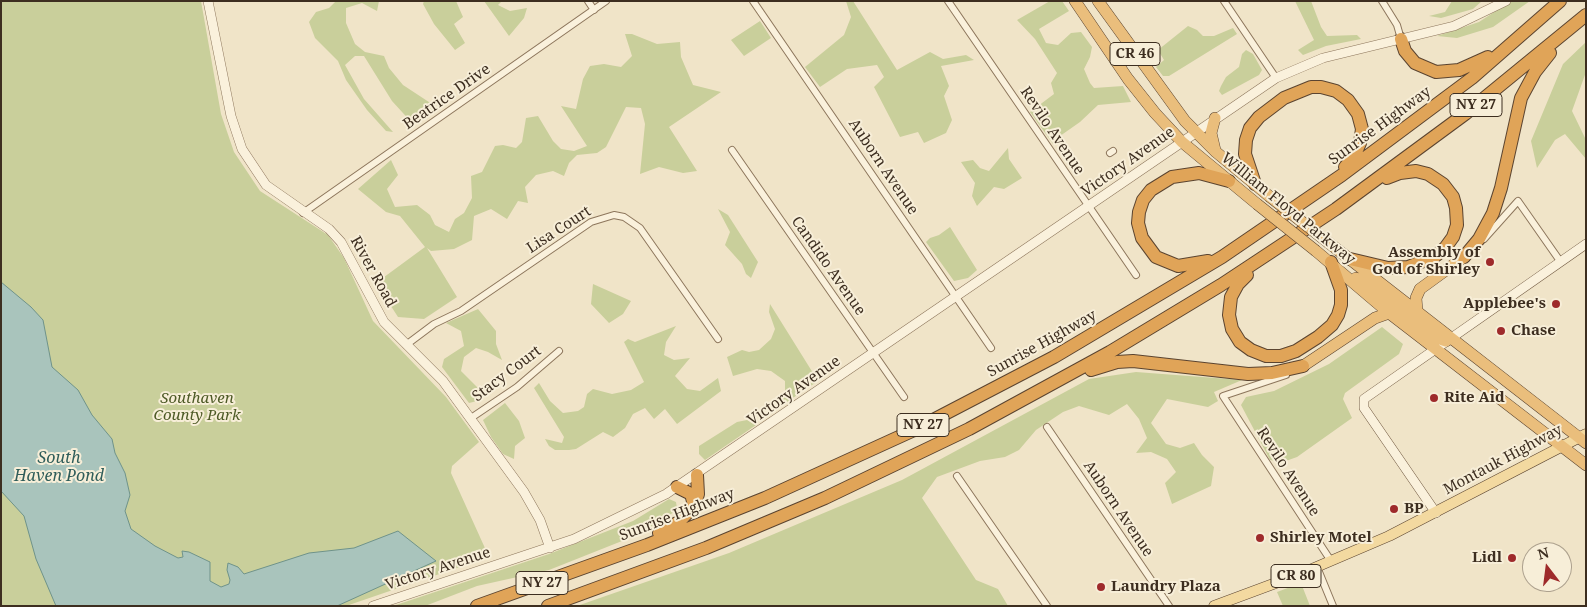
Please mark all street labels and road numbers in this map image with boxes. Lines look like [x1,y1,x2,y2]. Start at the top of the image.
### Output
road number: CR 46 [1110,42,1160,66]
street label: Beatrice Drive [400,60,494,134]
street label: Sunrise Highway [1325,83,1435,169]
street label: Revilo Avenue [1016,84,1088,178]
road number: NY 27 [1450,94,1502,116]
street label: Auborn Avenue [844,116,922,218]
street label: Victory Avenue [1078,123,1178,201]
street label: William Floyd Parkway [1217,149,1359,269]
street label: Lisa Court [523,203,595,257]
street label: Candido Avenue [787,213,869,319]
street label: River Road [346,233,400,311]
street label: Sunrise Highway [984,307,1100,381]
street label: Stacy Court [469,342,545,406]
street label: Victory Avenue [744,352,844,430]
road number: NY 27 [897,414,949,436]
street label: Montauk Highway [1440,421,1566,499]
street label: Revilo Avenue [1253,424,1323,520]
street label: Auborn Avenue [1079,458,1157,560]
street label: Sunrise Highway [617,485,737,545]
street label: Victory Avenue [383,544,493,594]
road number: CR 80 [1271,564,1321,588]
road number: NY 27 [516,572,568,594]

